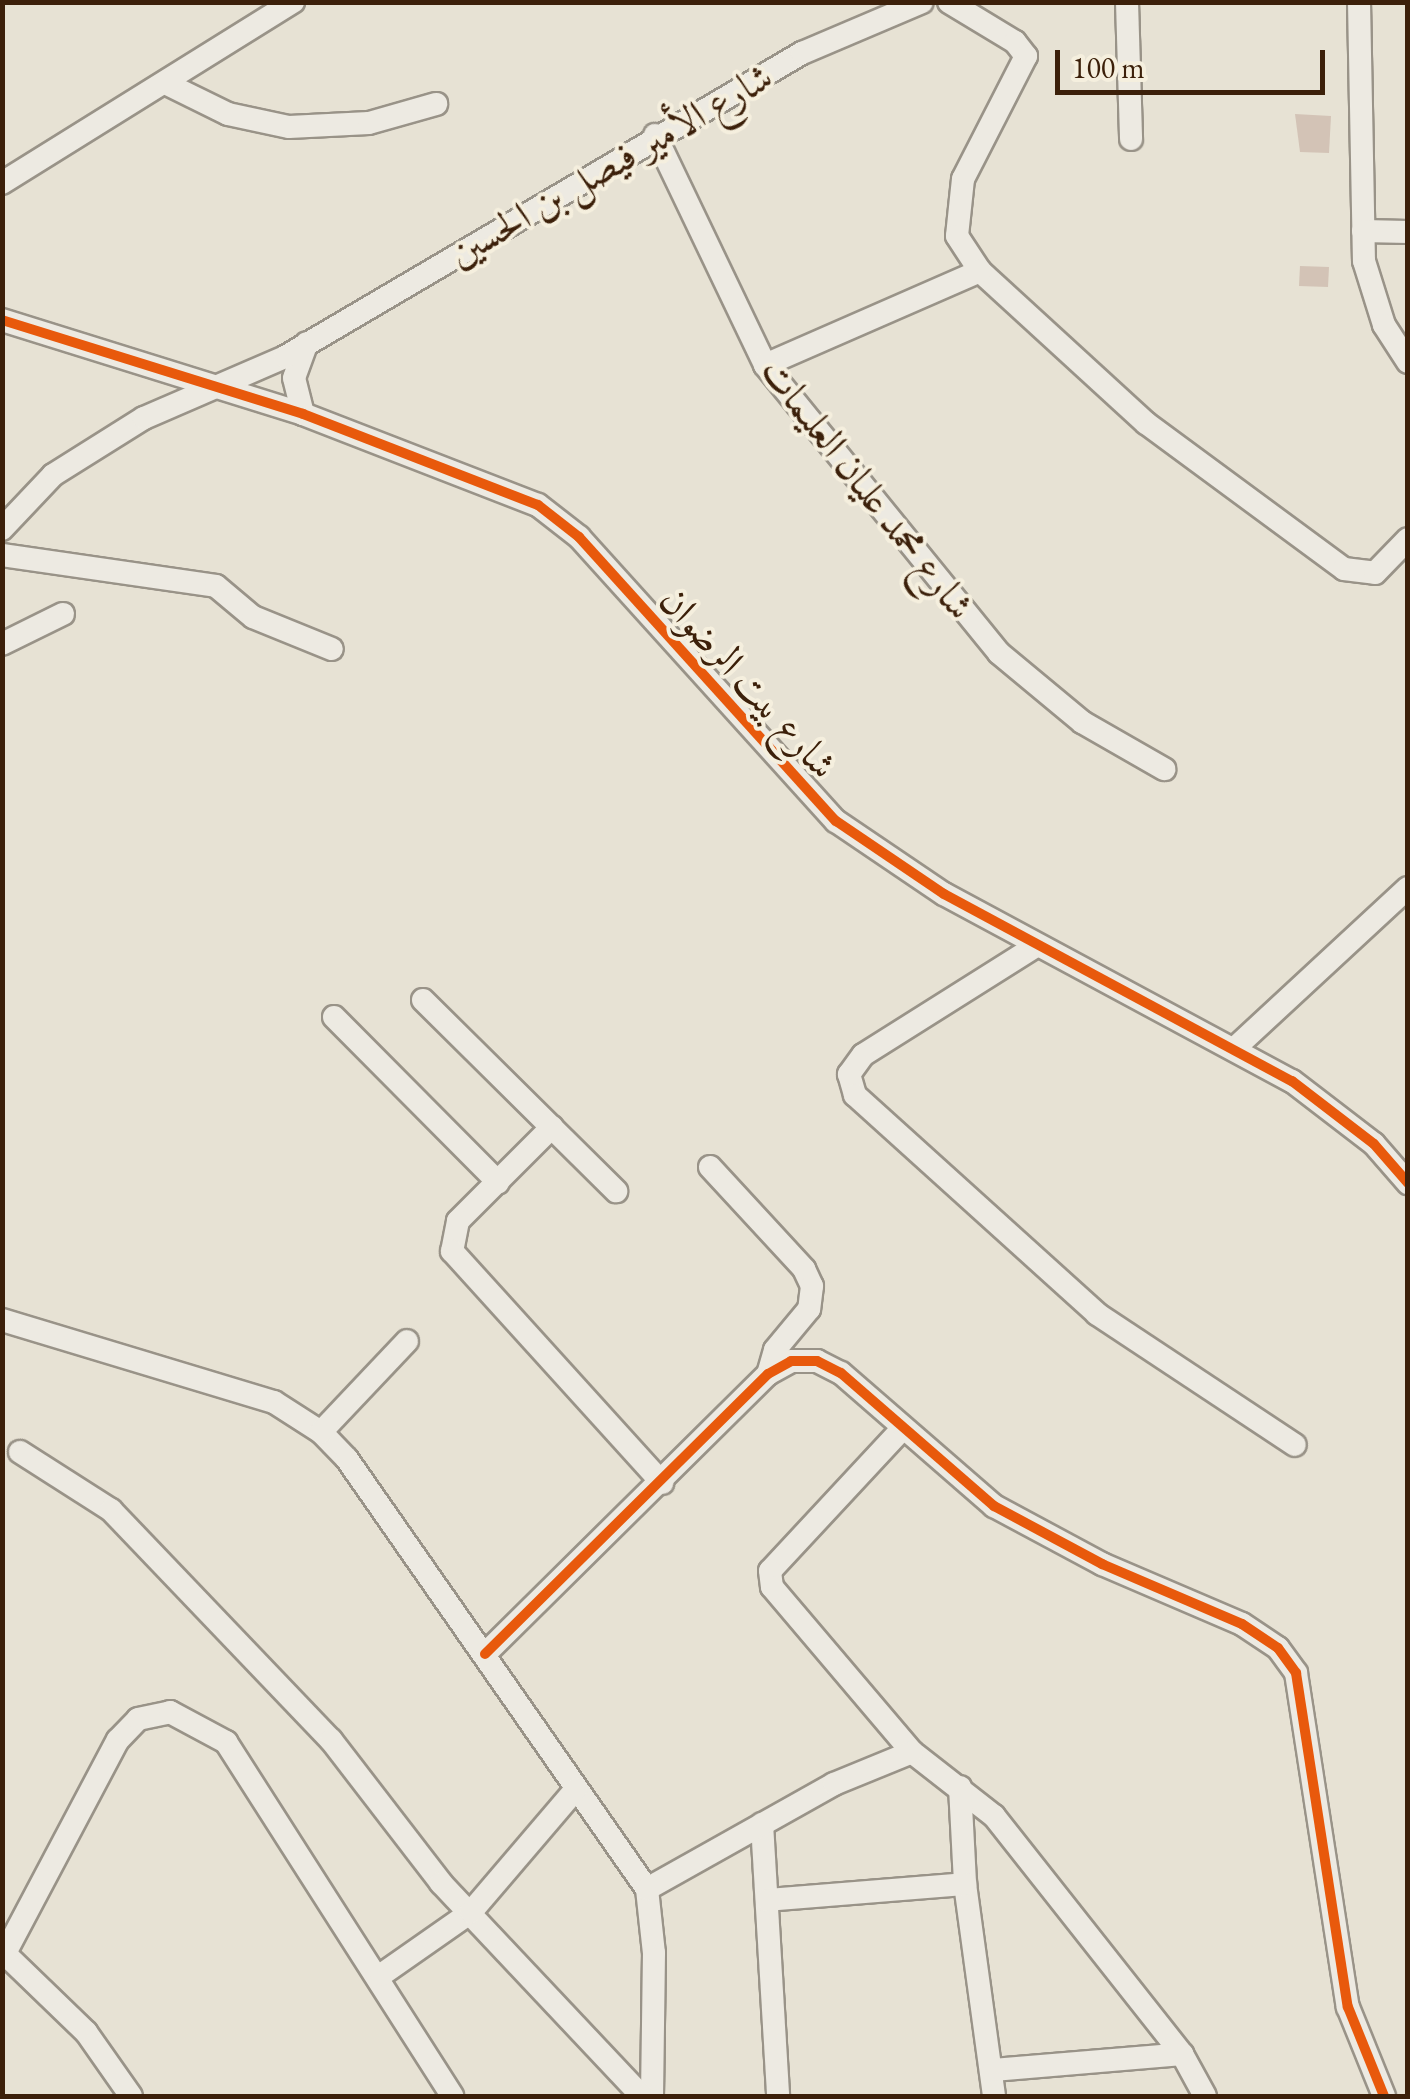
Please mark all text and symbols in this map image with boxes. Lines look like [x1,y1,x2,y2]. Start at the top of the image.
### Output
scale bar [1060,30,1330,92]
text: 100 m [1072,48,1145,87]
street label: شارع الأمير فيصل بن الحسين [439,52,781,276]
street label: شارع محمد عليان العليمات [751,347,985,629]
street label: شارع بيت الرضوان [650,576,848,788]

